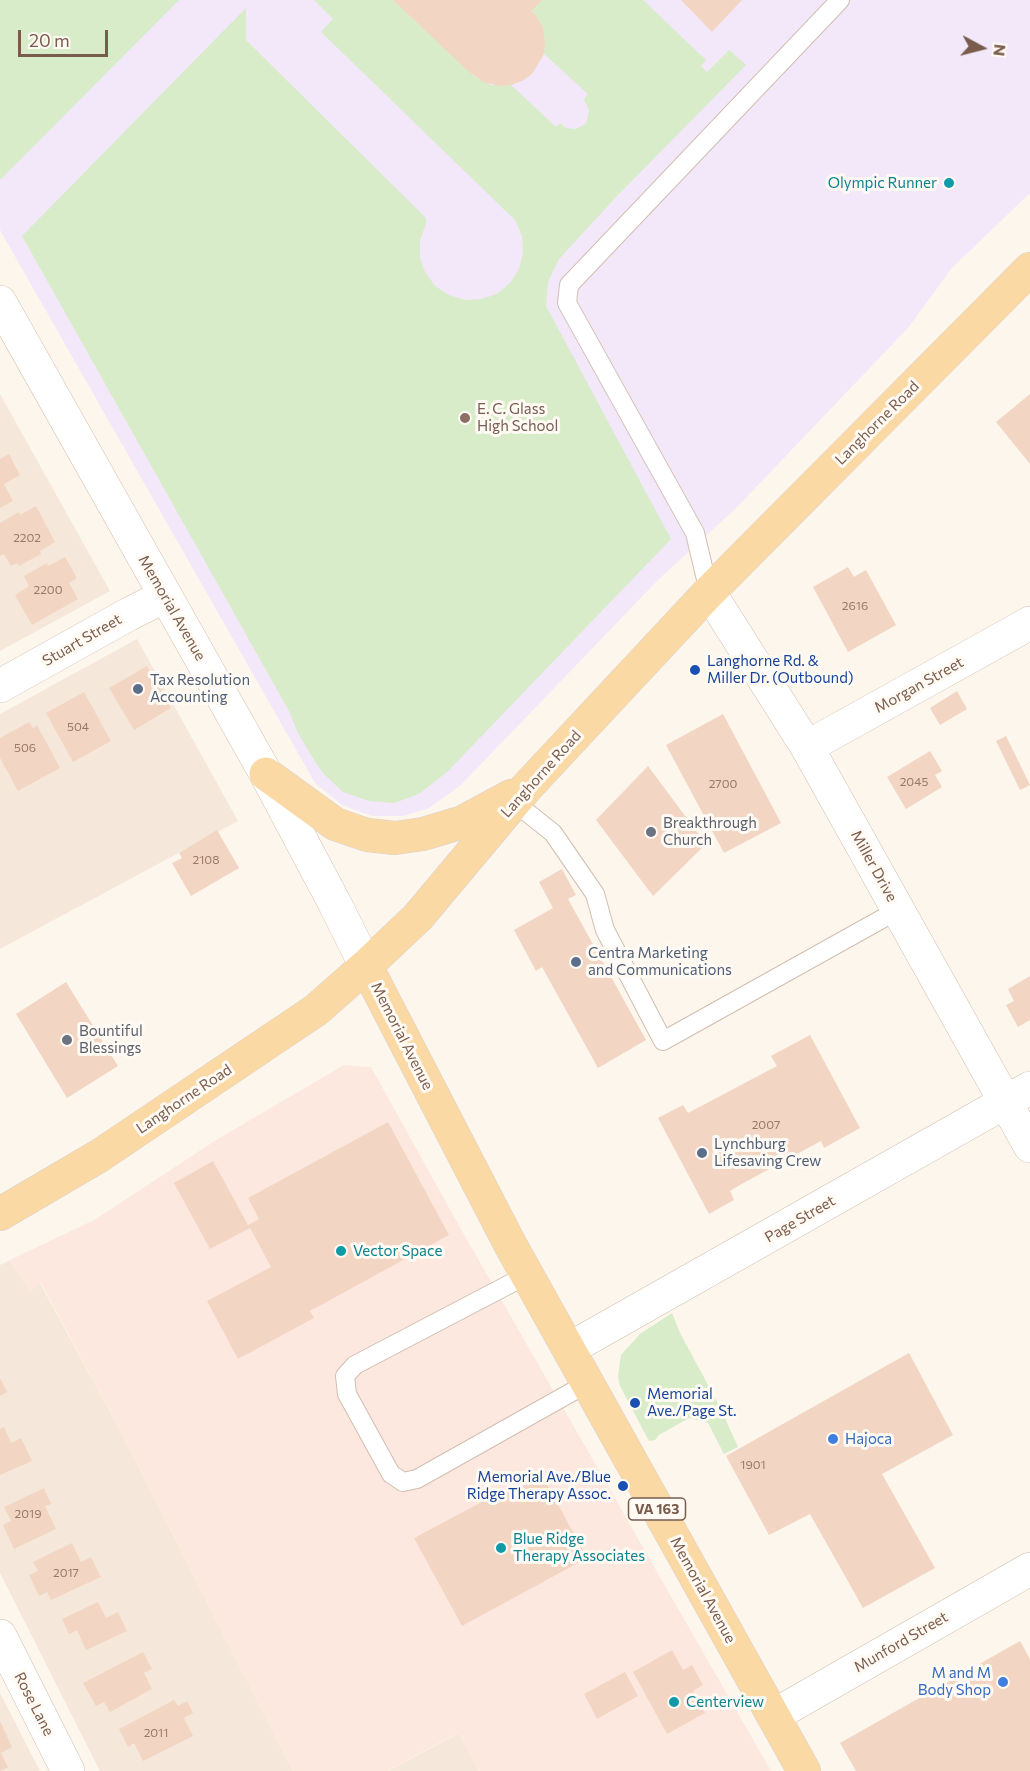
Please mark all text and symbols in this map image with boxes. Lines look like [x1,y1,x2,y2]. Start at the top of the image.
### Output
scale bar [21,18,111,56]
north arrow [952,18,1012,78]
text: 20 m [29,29,70,51]
text: N [990,43,1011,57]
place label: Olympic Runner [828,174,937,192]
marker: Olympic Runner [942,176,956,190]
street label: Langhorne Road [831,377,923,469]
place label: E. C. Glass High School [477,400,558,435]
marker: E. C. Glass High School [458,411,472,425]
house number: 2202 [13,531,41,545]
street label: Memorial Avenue [135,552,209,664]
house number: 2200 [34,583,62,597]
house number: 2616 [842,599,868,613]
street label: Stuart Street [39,610,125,670]
place label: Langhorne Rd. & Miller Dr. (Outbound) [707,652,854,687]
street label: Morgan Street [871,653,967,717]
marker: Langhorne Rd. & Miller Dr. (Outbound) [688,663,702,677]
place label: Tax Resolution Accounting [150,671,250,706]
marker: Tax Resolution Accounting [131,682,145,696]
house number: 504 [67,720,89,734]
street label: Langhorne Road [497,727,585,821]
house number: 506 [14,741,36,755]
house number: 2045 [900,775,928,789]
house number: 2700 [709,777,737,791]
place label: Breakthrough Church [663,814,757,849]
marker: Breakthrough Church [644,825,658,839]
street label: Miller Drive [847,827,901,905]
house number: 2108 [193,853,219,867]
place label: Centra Marketing and Communications [588,944,732,979]
marker: Centra Marketing and Communications [569,955,583,969]
street label: Memorial Avenue [367,979,437,1093]
place label: Bountiful Blessings [79,1022,143,1057]
marker: Bountiful Blessings [60,1033,74,1047]
street label: Langhorne Road [133,1060,235,1138]
house number: 2007 [752,1118,780,1132]
place label: Lynchburg Lifesaving Crew [714,1135,821,1170]
marker: Lynchburg Lifesaving Crew [695,1146,709,1160]
street label: Page Street [762,1192,838,1246]
place label: Vector Space [353,1242,442,1260]
marker: Vector Space [334,1244,348,1258]
place label: Memorial Ave./Page St. [647,1385,737,1420]
marker: Memorial Ave./Page St. [628,1396,642,1410]
place label: Hajoca [845,1430,892,1448]
marker: Hajoca [826,1432,840,1446]
house number: 1901 [740,1458,766,1472]
place label: Memorial Ave./Blue Ridge Therapy Assoc. [467,1468,611,1503]
marker: Memorial Ave./Blue Ridge Therapy Assoc. [616,1479,630,1493]
road number: VA 163 [628,1498,686,1520]
house number: 2019 [15,1507,41,1521]
place label: Blue Ridge Therapy Associates [513,1530,645,1565]
street label: Memorial Avenue [666,1534,740,1646]
marker: Blue Ridge Therapy Associates [494,1541,508,1555]
house number: 2017 [53,1566,79,1580]
street label: Munford Street [851,1608,951,1676]
place label: M and M Body Shop [918,1664,991,1699]
street label: Rose Lane [10,1669,58,1739]
marker: M and M Body Shop [996,1675,1010,1689]
place label: Centerview [686,1693,764,1711]
marker: Centerview [667,1695,681,1709]
house number: 2011 [144,1726,168,1740]

